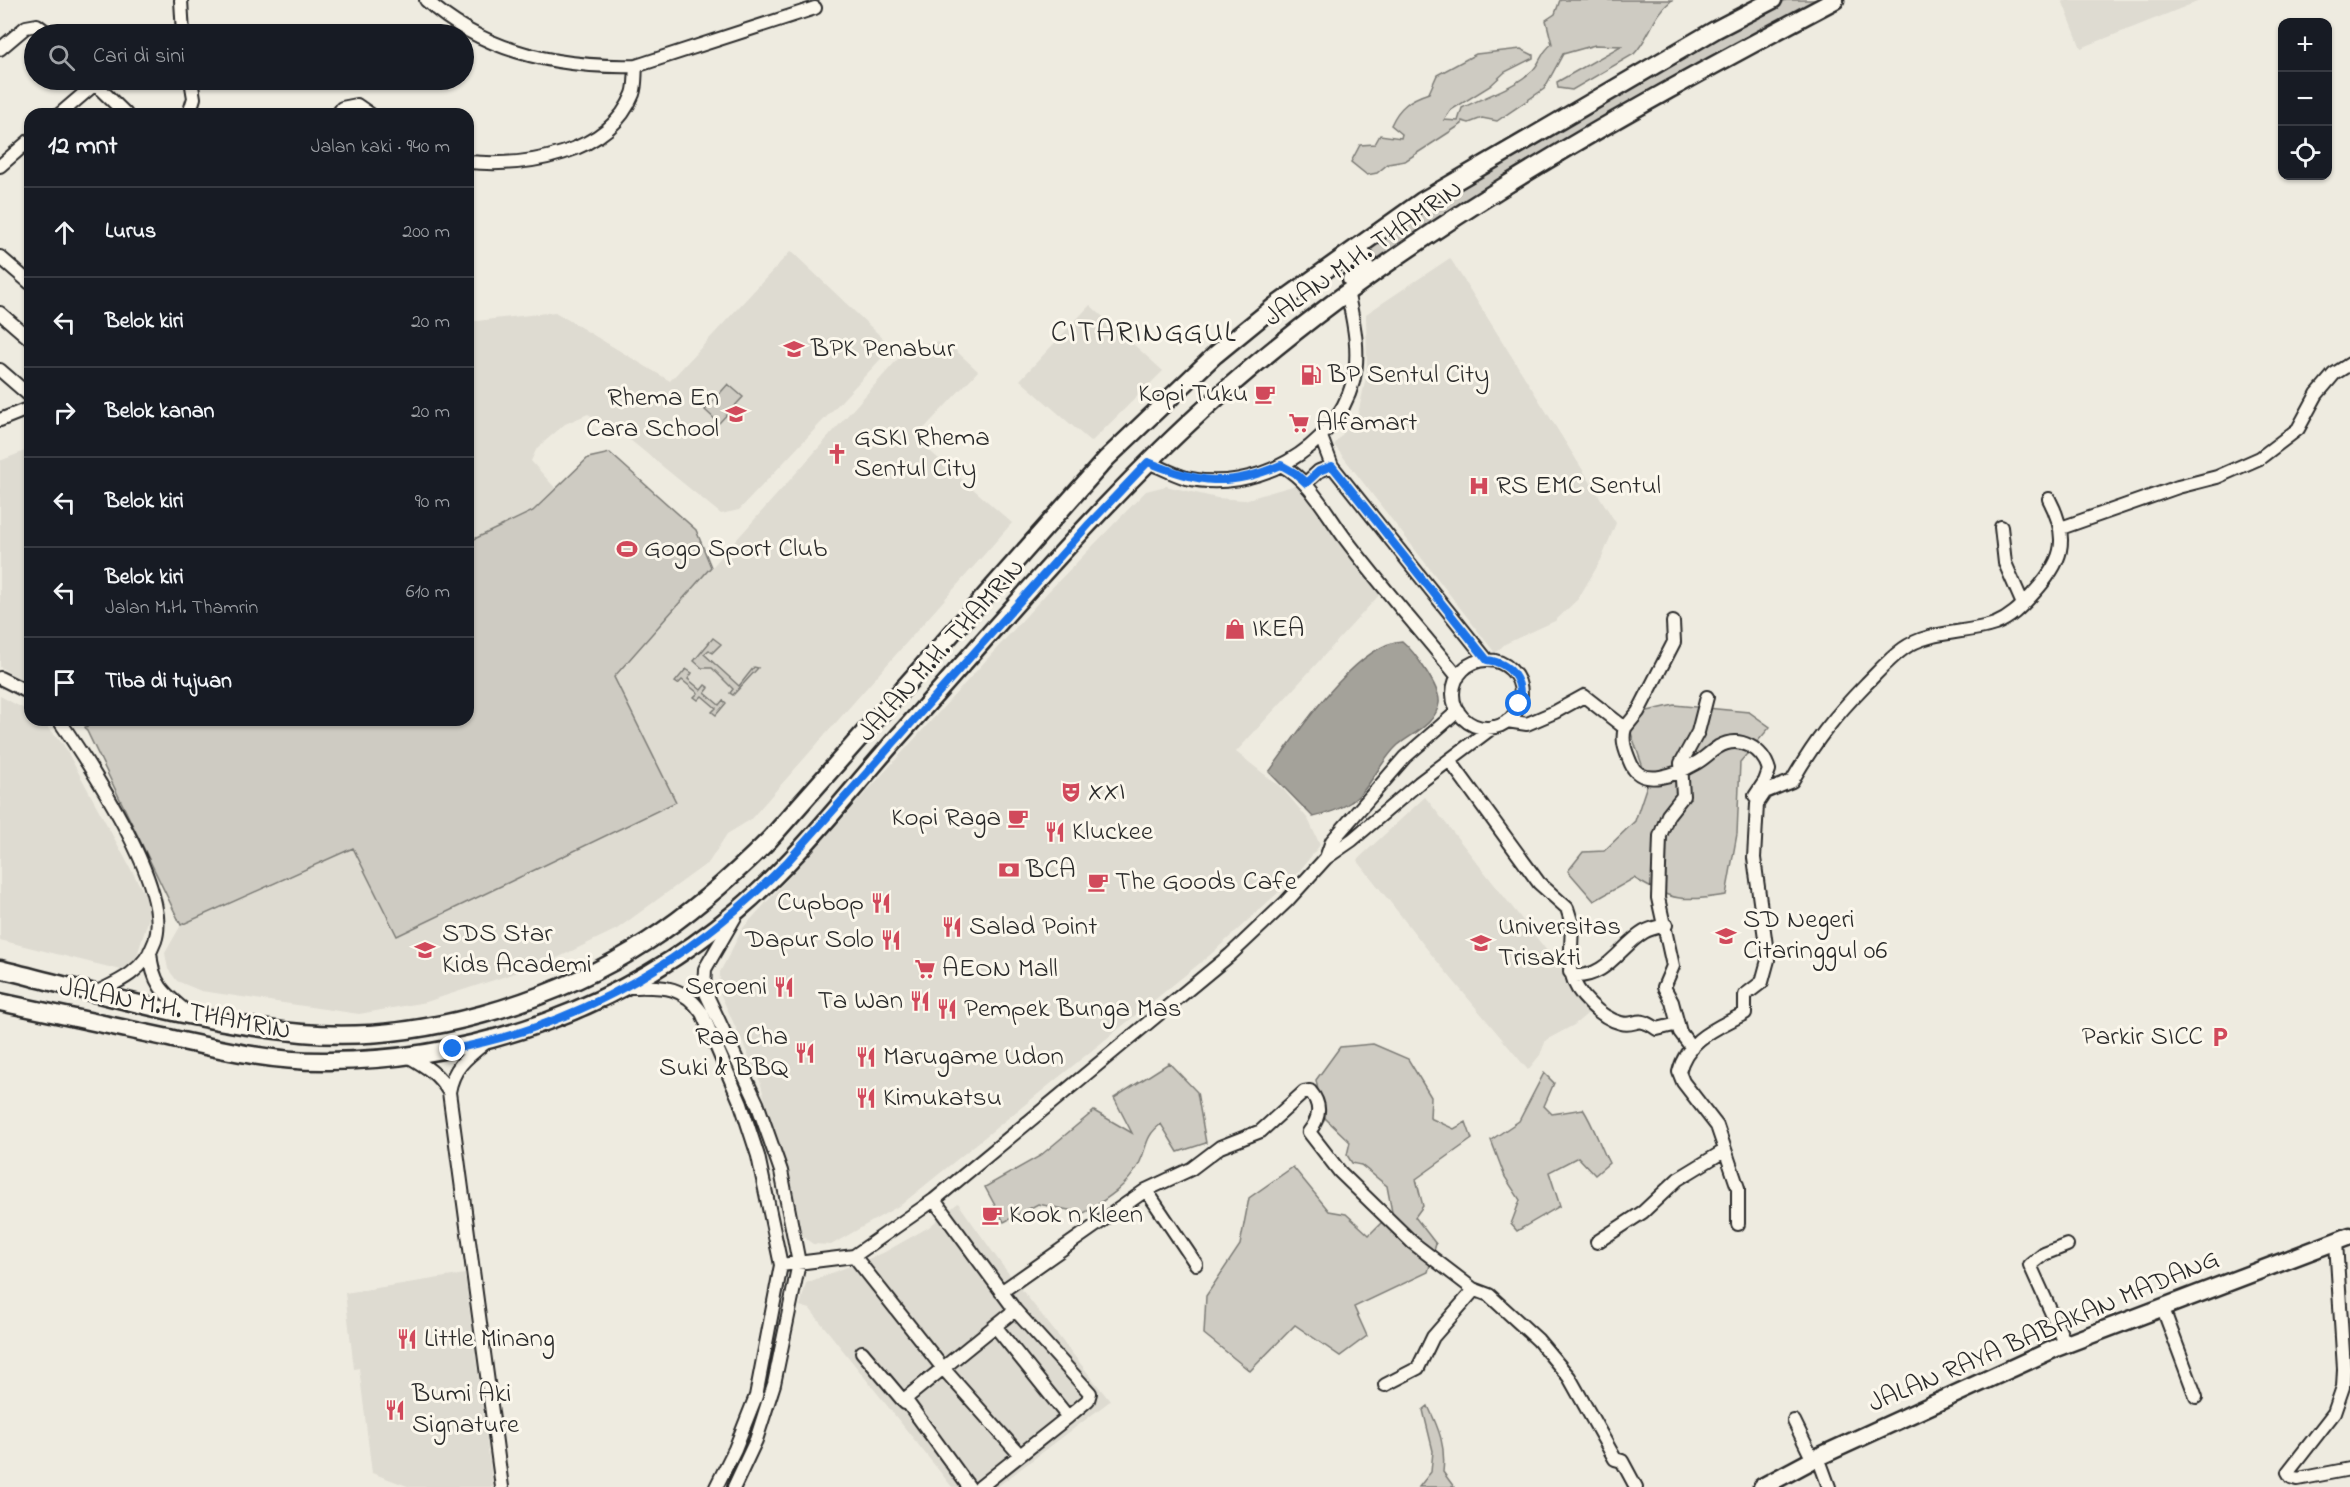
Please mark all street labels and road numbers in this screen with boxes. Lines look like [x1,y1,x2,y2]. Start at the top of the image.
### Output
street label: JALAN M.H. THAMRIN [1257,171,1471,337]
street label: JALAN M.H. THAMRIN [849,551,1035,751]
street label: JALAN M.H. THAMRIN [56,968,294,1052]
street label: JALAN RAYA BABAKAN MADANG [1863,1240,2225,1424]

